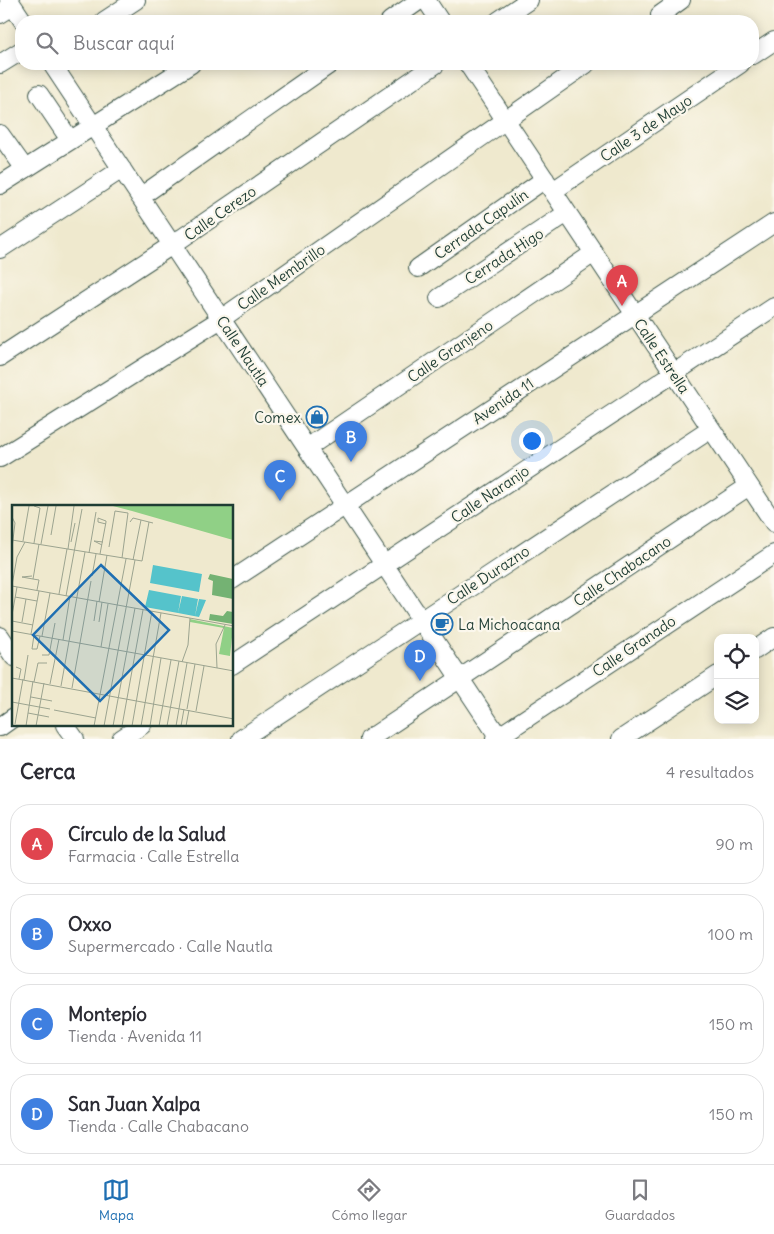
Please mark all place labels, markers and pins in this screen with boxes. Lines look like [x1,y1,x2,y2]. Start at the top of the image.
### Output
pin: A [606,265,638,306]
shop icon: Comex [305,405,329,429]
place label: Comex [254,408,302,427]
pin: B [335,421,367,462]
pin: C [264,460,296,501]
cafe icon: La Michoacana [430,612,454,636]
place label: La Michoacana [458,615,561,634]
pin: D [404,640,436,681]

